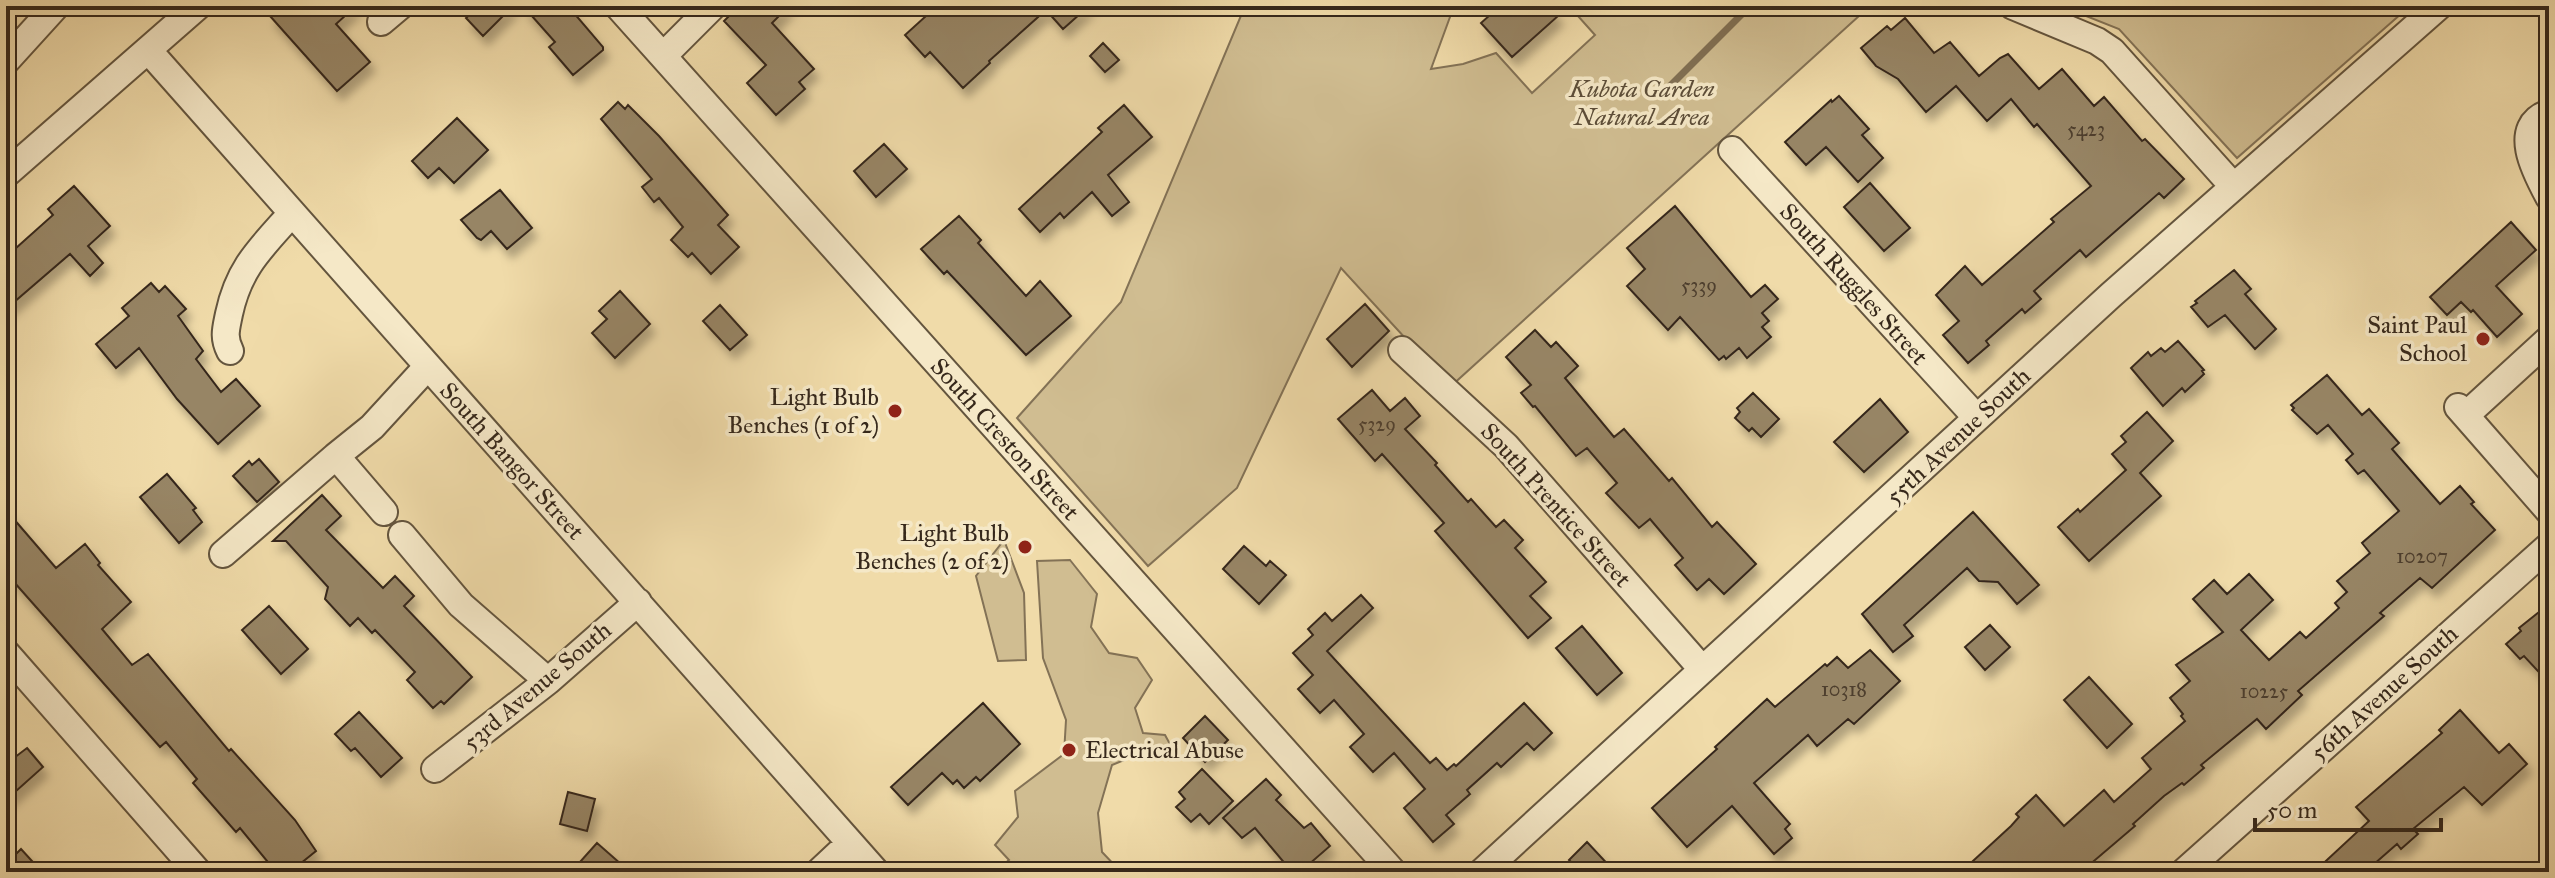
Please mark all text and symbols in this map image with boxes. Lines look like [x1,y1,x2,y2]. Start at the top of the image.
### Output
park label: Kubota Garden Natural Area [1568,74,1715,132]
house number: 5423 [2067,117,2105,141]
street label: South Ruggles Street [1773,197,1935,372]
house number: 5339 [1681,273,1717,297]
place label: Saint Paul School [2367,310,2468,368]
marker: Saint Paul School [2474,330,2492,348]
street label: South Creston Street [924,352,1086,527]
street label: 55th Avenue South [1879,361,2037,511]
street label: South Bangor Street [433,376,591,546]
place label: Light Bulb Benches (1 of 2) [727,382,879,440]
marker: Light Bulb Benches (1 of 2) [886,402,904,420]
house number: 5329 [1358,412,1396,436]
street label: South Prentice Street [1474,417,1638,594]
place label: Light Bulb Benches (2 of 2) [855,518,1009,576]
marker: Light Bulb Benches (2 of 2) [1016,538,1034,556]
house number: 10207 [2396,544,2448,568]
street label: 53rd Avenue South [457,615,617,757]
street label: 56th Avenue South [2304,619,2464,767]
house number: 10318 [1821,677,1867,701]
house number: 10225 [2240,679,2288,703]
place label: Electrical Abuse [1085,735,1244,765]
marker: Electrical Abuse [1060,741,1078,759]
scale bar [2255,782,2441,832]
text: 50 m [2267,795,2317,825]

